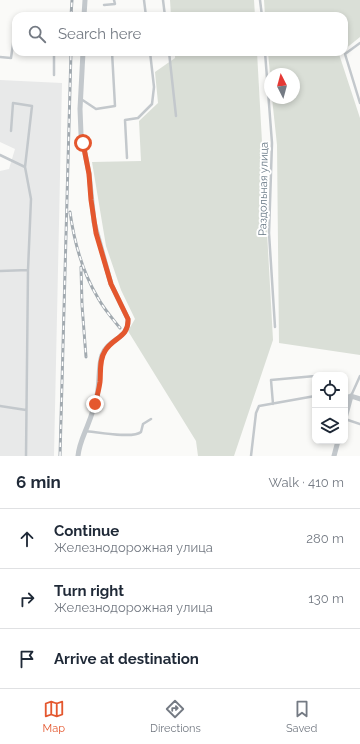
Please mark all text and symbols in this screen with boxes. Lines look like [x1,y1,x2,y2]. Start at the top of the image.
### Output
search box [12,12,348,56]
icon: search [26,23,48,45]
text: Search here [58,25,141,43]
north arrow [264,68,300,104]
route start [74,134,92,152]
street label: Раздольная улица [256,142,271,236]
map controls [312,372,348,444]
button: locate [312,372,348,408]
route end [86,395,104,413]
button: layers [312,408,348,444]
text: 6 min [16,472,61,492]
text: Walk · 410 m [269,475,344,490]
text: Continue [54,522,119,540]
icon: ahead [16,528,38,550]
text: 280 m [306,531,344,546]
text: Железнодорожная улица [54,540,213,555]
text: Turn right [54,582,124,600]
icon: right [16,588,38,610]
text: 130 m [308,591,344,606]
text: Железнодорожная улица [54,600,213,615]
icon: arrive [16,648,38,670]
text: Arrive at destination [54,650,199,668]
tab: Map [43,698,65,735]
tab: Directions [150,698,201,735]
tab: Saved [286,698,317,735]

